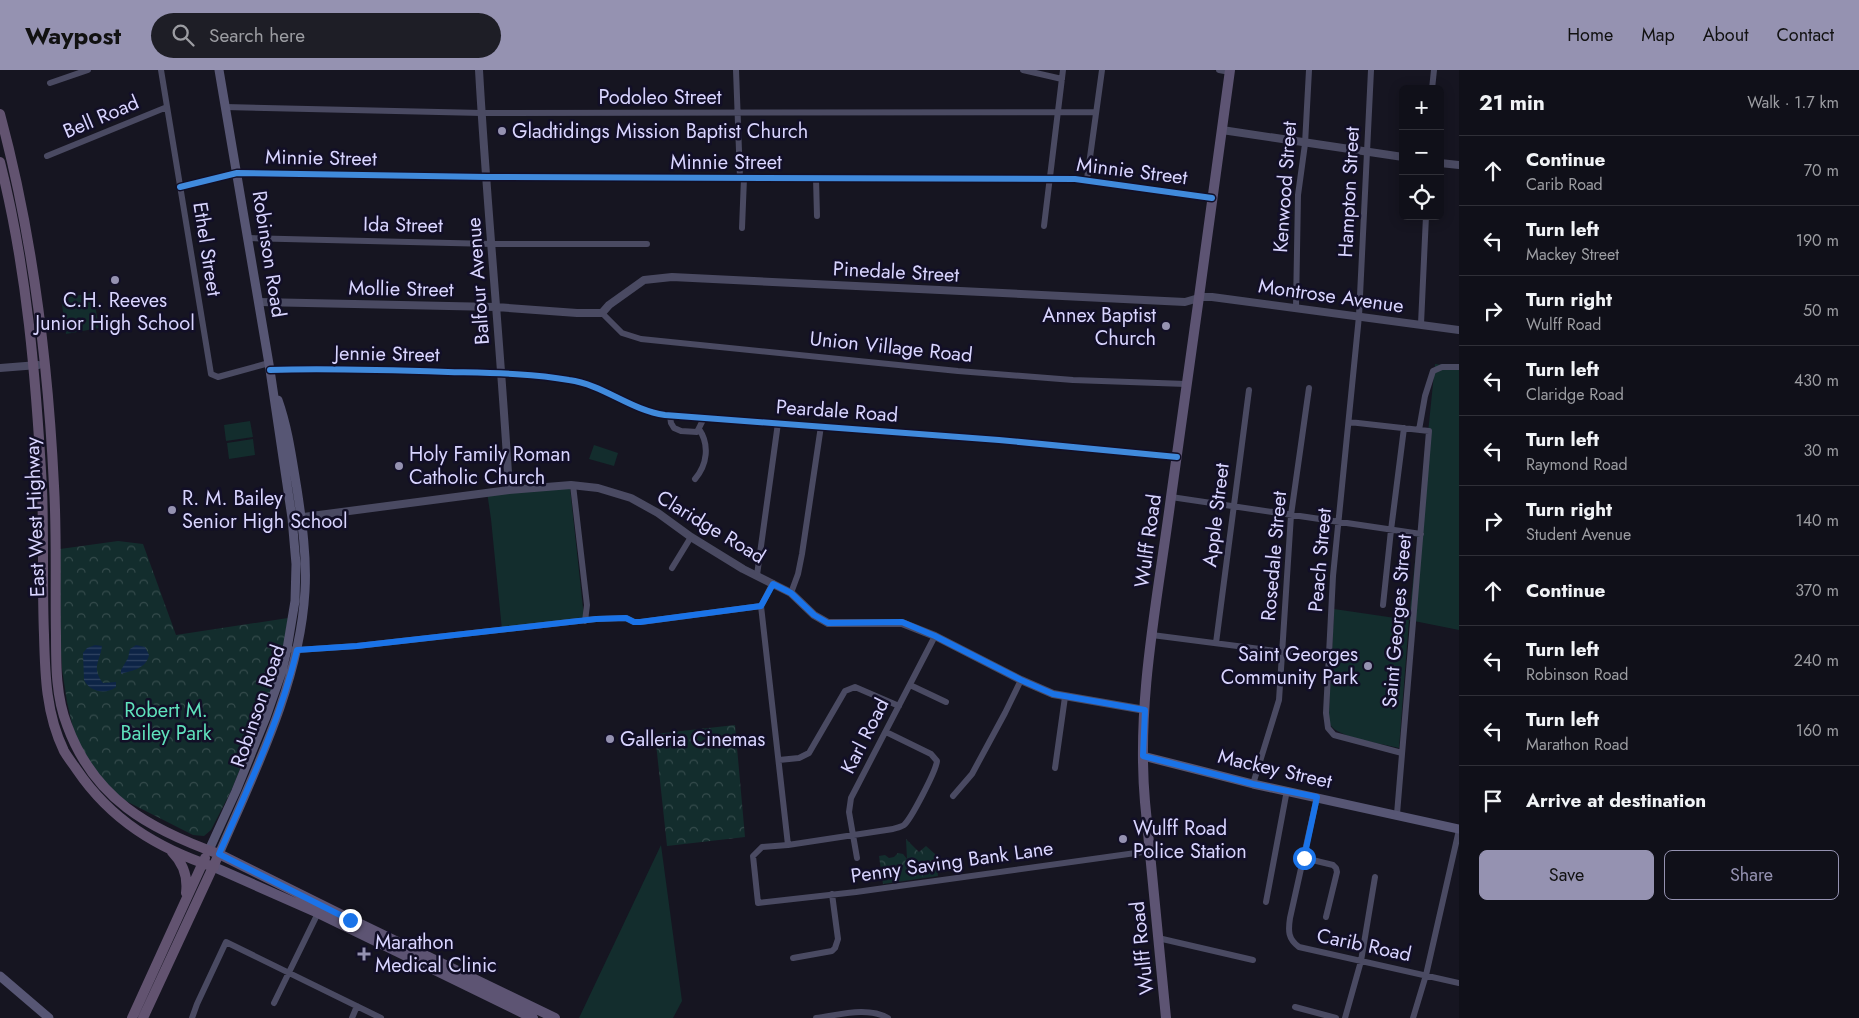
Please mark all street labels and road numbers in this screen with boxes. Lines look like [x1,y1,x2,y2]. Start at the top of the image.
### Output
street label: Podoleo Street [598,83,722,112]
street label: Bell Road [59,88,143,146]
street label: Kenwood Street [1266,120,1304,254]
street label: Hampton Street [1331,126,1367,258]
street label: Minnie Street [265,143,377,173]
street label: Minnie Street [670,148,782,177]
street label: Minnie Street [1075,150,1189,192]
street label: Robinson Road [245,189,293,319]
street label: Ethel Street [185,200,229,298]
street label: Ida Street [363,210,443,240]
street label: Balfour Avenue [459,216,497,346]
street label: Pinedale Street [832,254,960,290]
street label: Montrose Avenue [1256,271,1406,321]
street label: Mollie Street [348,274,454,304]
street label: Union Village Road [808,324,974,370]
street label: Jennie Street [331,339,440,369]
street label: Peardale Road [775,392,899,430]
street label: East West Highway [18,436,52,597]
street label: Apple Street [1195,461,1237,569]
street label: Claridge Road [651,483,771,571]
street label: Rosedale Street [1254,490,1294,622]
street label: Wulff Road [1127,492,1169,590]
street label: Peach Street [1301,507,1339,613]
street label: Saint Georges Street [1375,533,1419,709]
street label: Robinson Road [223,641,293,771]
street label: Karl Road [834,693,896,779]
street label: Mackey Street [1215,742,1335,796]
street label: Penny Saving Bank Lane [849,833,1055,891]
street label: Wulff Road [1123,900,1161,996]
street label: Carib Road [1314,921,1414,969]

